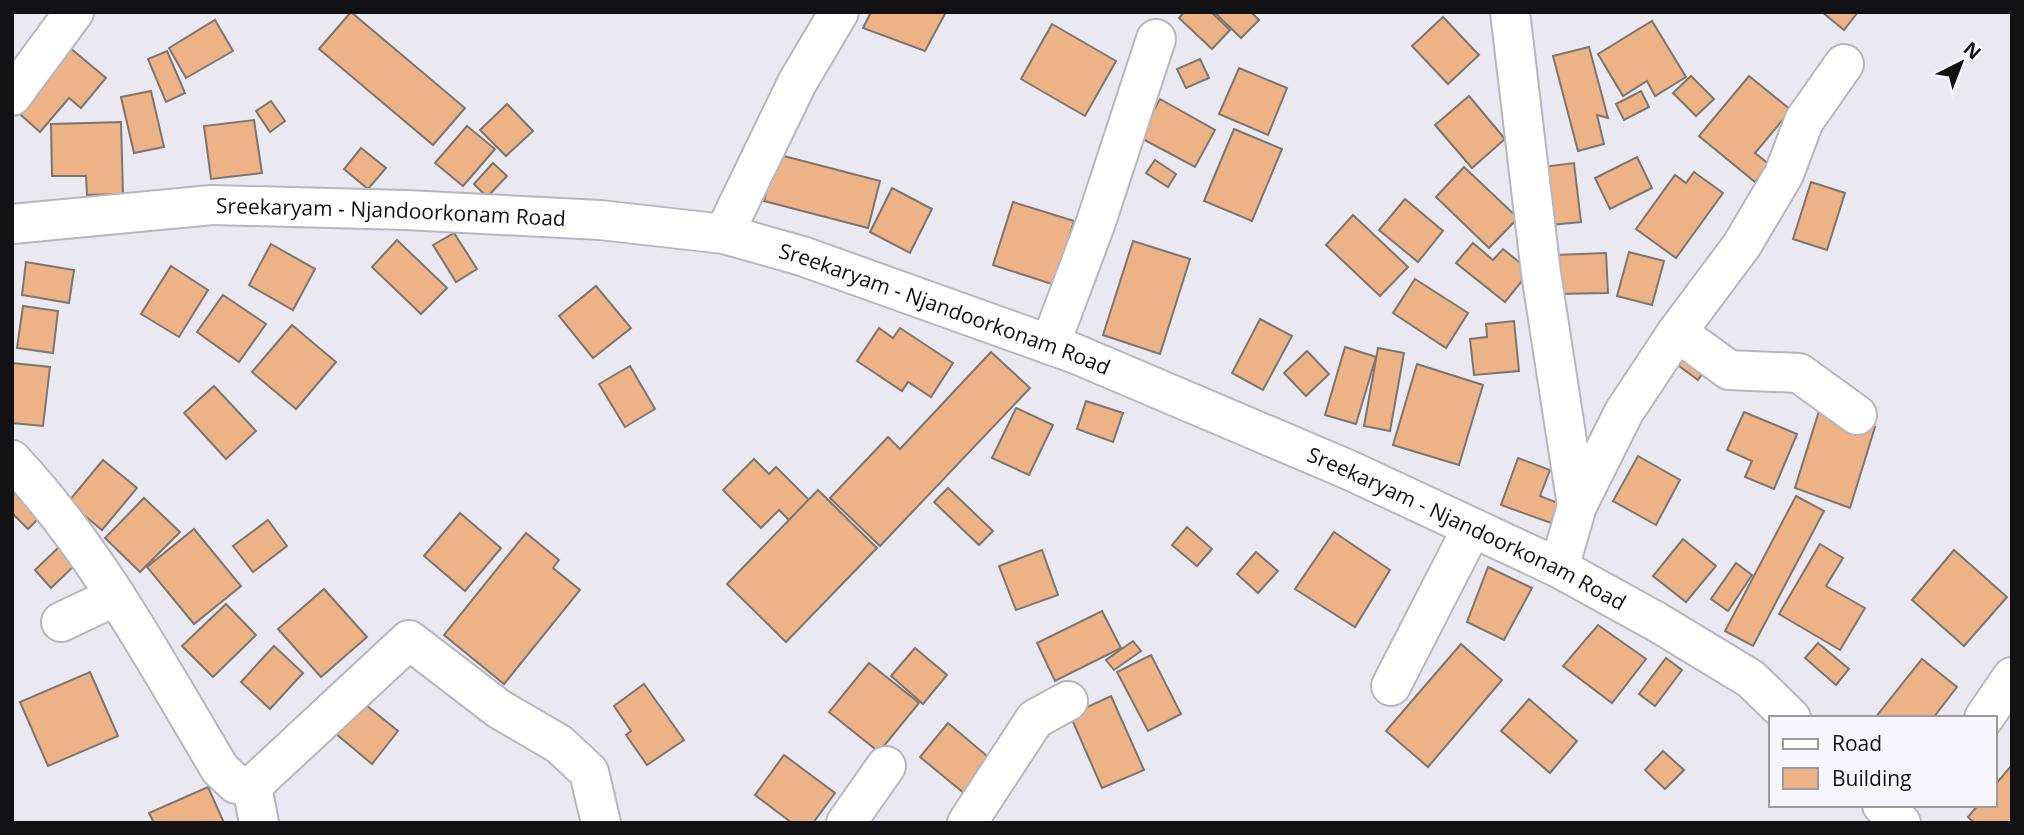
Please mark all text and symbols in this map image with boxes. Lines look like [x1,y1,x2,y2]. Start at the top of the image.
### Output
north arrow [1926,28,1996,98]
text: N [1958,36,1987,65]
street label: Sreekaryam - Njandoorkonam Road [216,191,567,232]
street label: Sreekaryam - Njandoorkonam Road [776,236,1115,381]
street label: Sreekaryam - Njandoorkonam Road [1303,440,1631,616]
legend [1769,716,1996,807]
text: Road [1832,729,1882,757]
text: Building [1832,764,1911,792]

